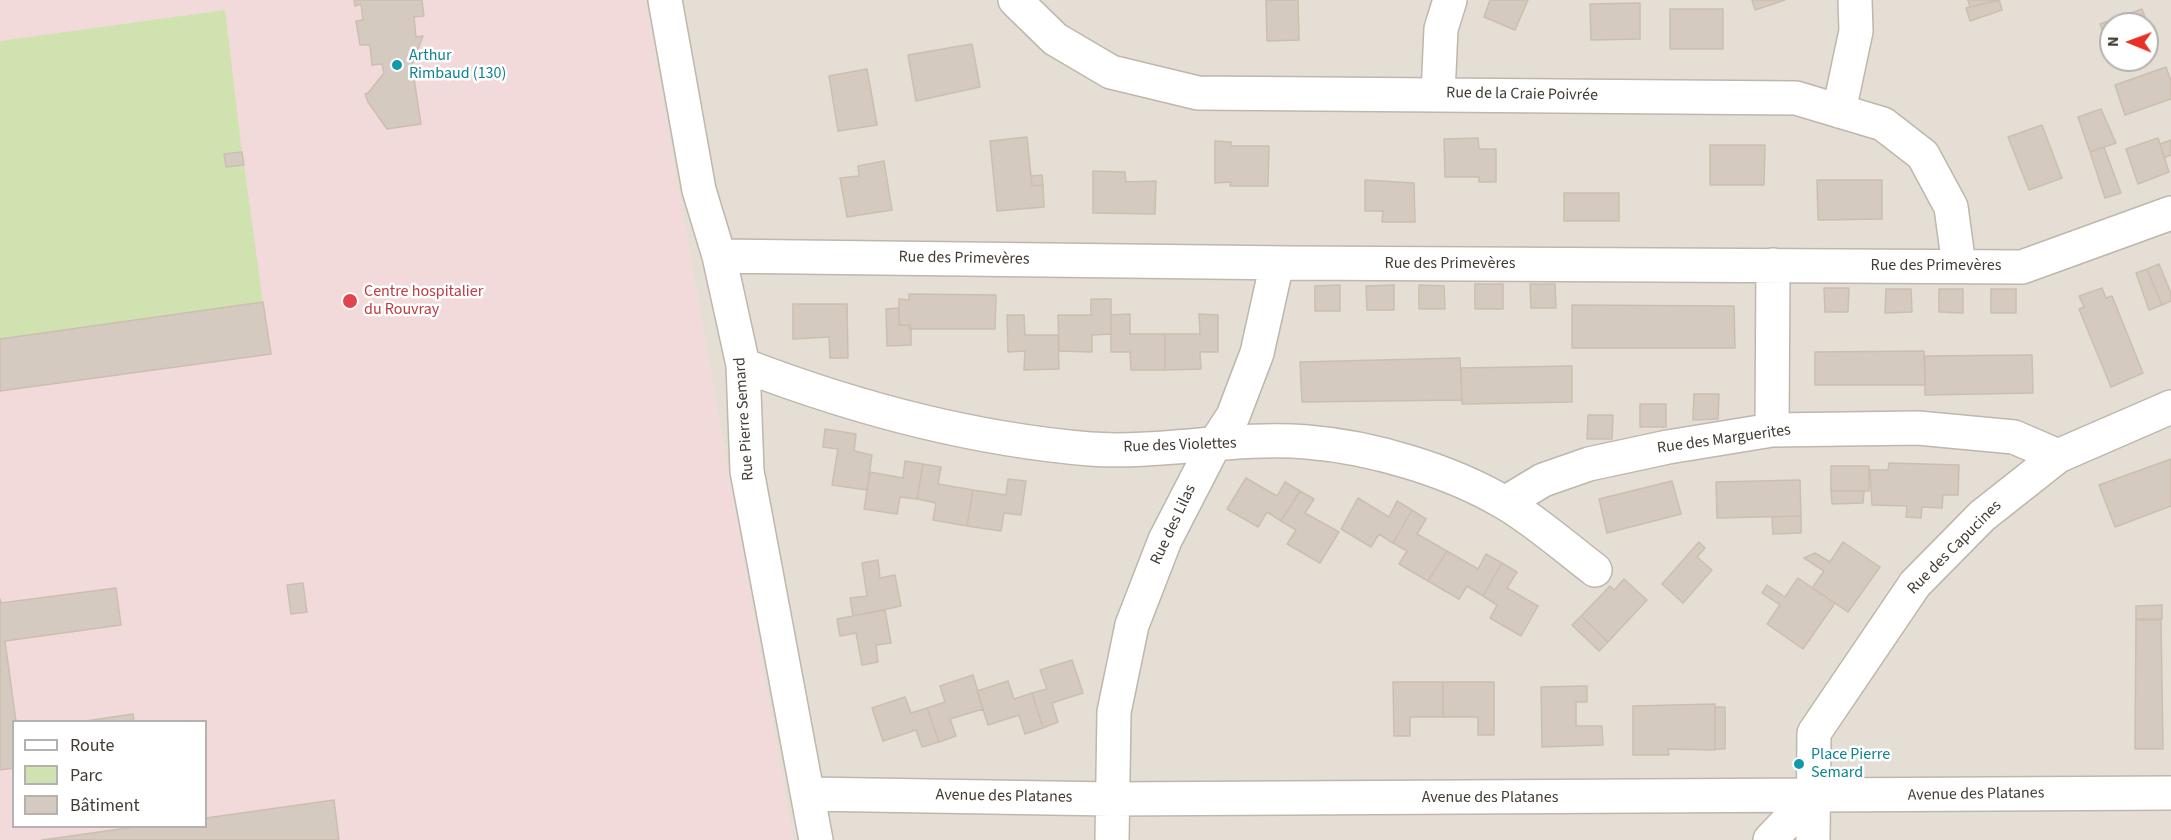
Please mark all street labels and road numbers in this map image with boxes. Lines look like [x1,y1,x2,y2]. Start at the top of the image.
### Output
street label: Rue de la Craie Poivrée [1446,84,1598,106]
street label: Rue des Primevères [898,248,1030,270]
street label: Rue des Primevères [1385,254,1515,274]
street label: Rue des Primevères [1871,256,2001,276]
street label: Rue Pierre Semard [731,356,759,482]
street label: Rue des Marguerites [1656,421,1792,459]
street label: Rue des Violettes [1123,434,1237,458]
street label: Rue des Lilas [1147,482,1201,568]
street label: Rue des Capucines [1904,497,2006,599]
street label: Avenue des Platanes [1907,784,2045,806]
street label: Avenue des Platanes [935,786,1073,808]
street label: Avenue des Platanes [1422,788,1558,808]

